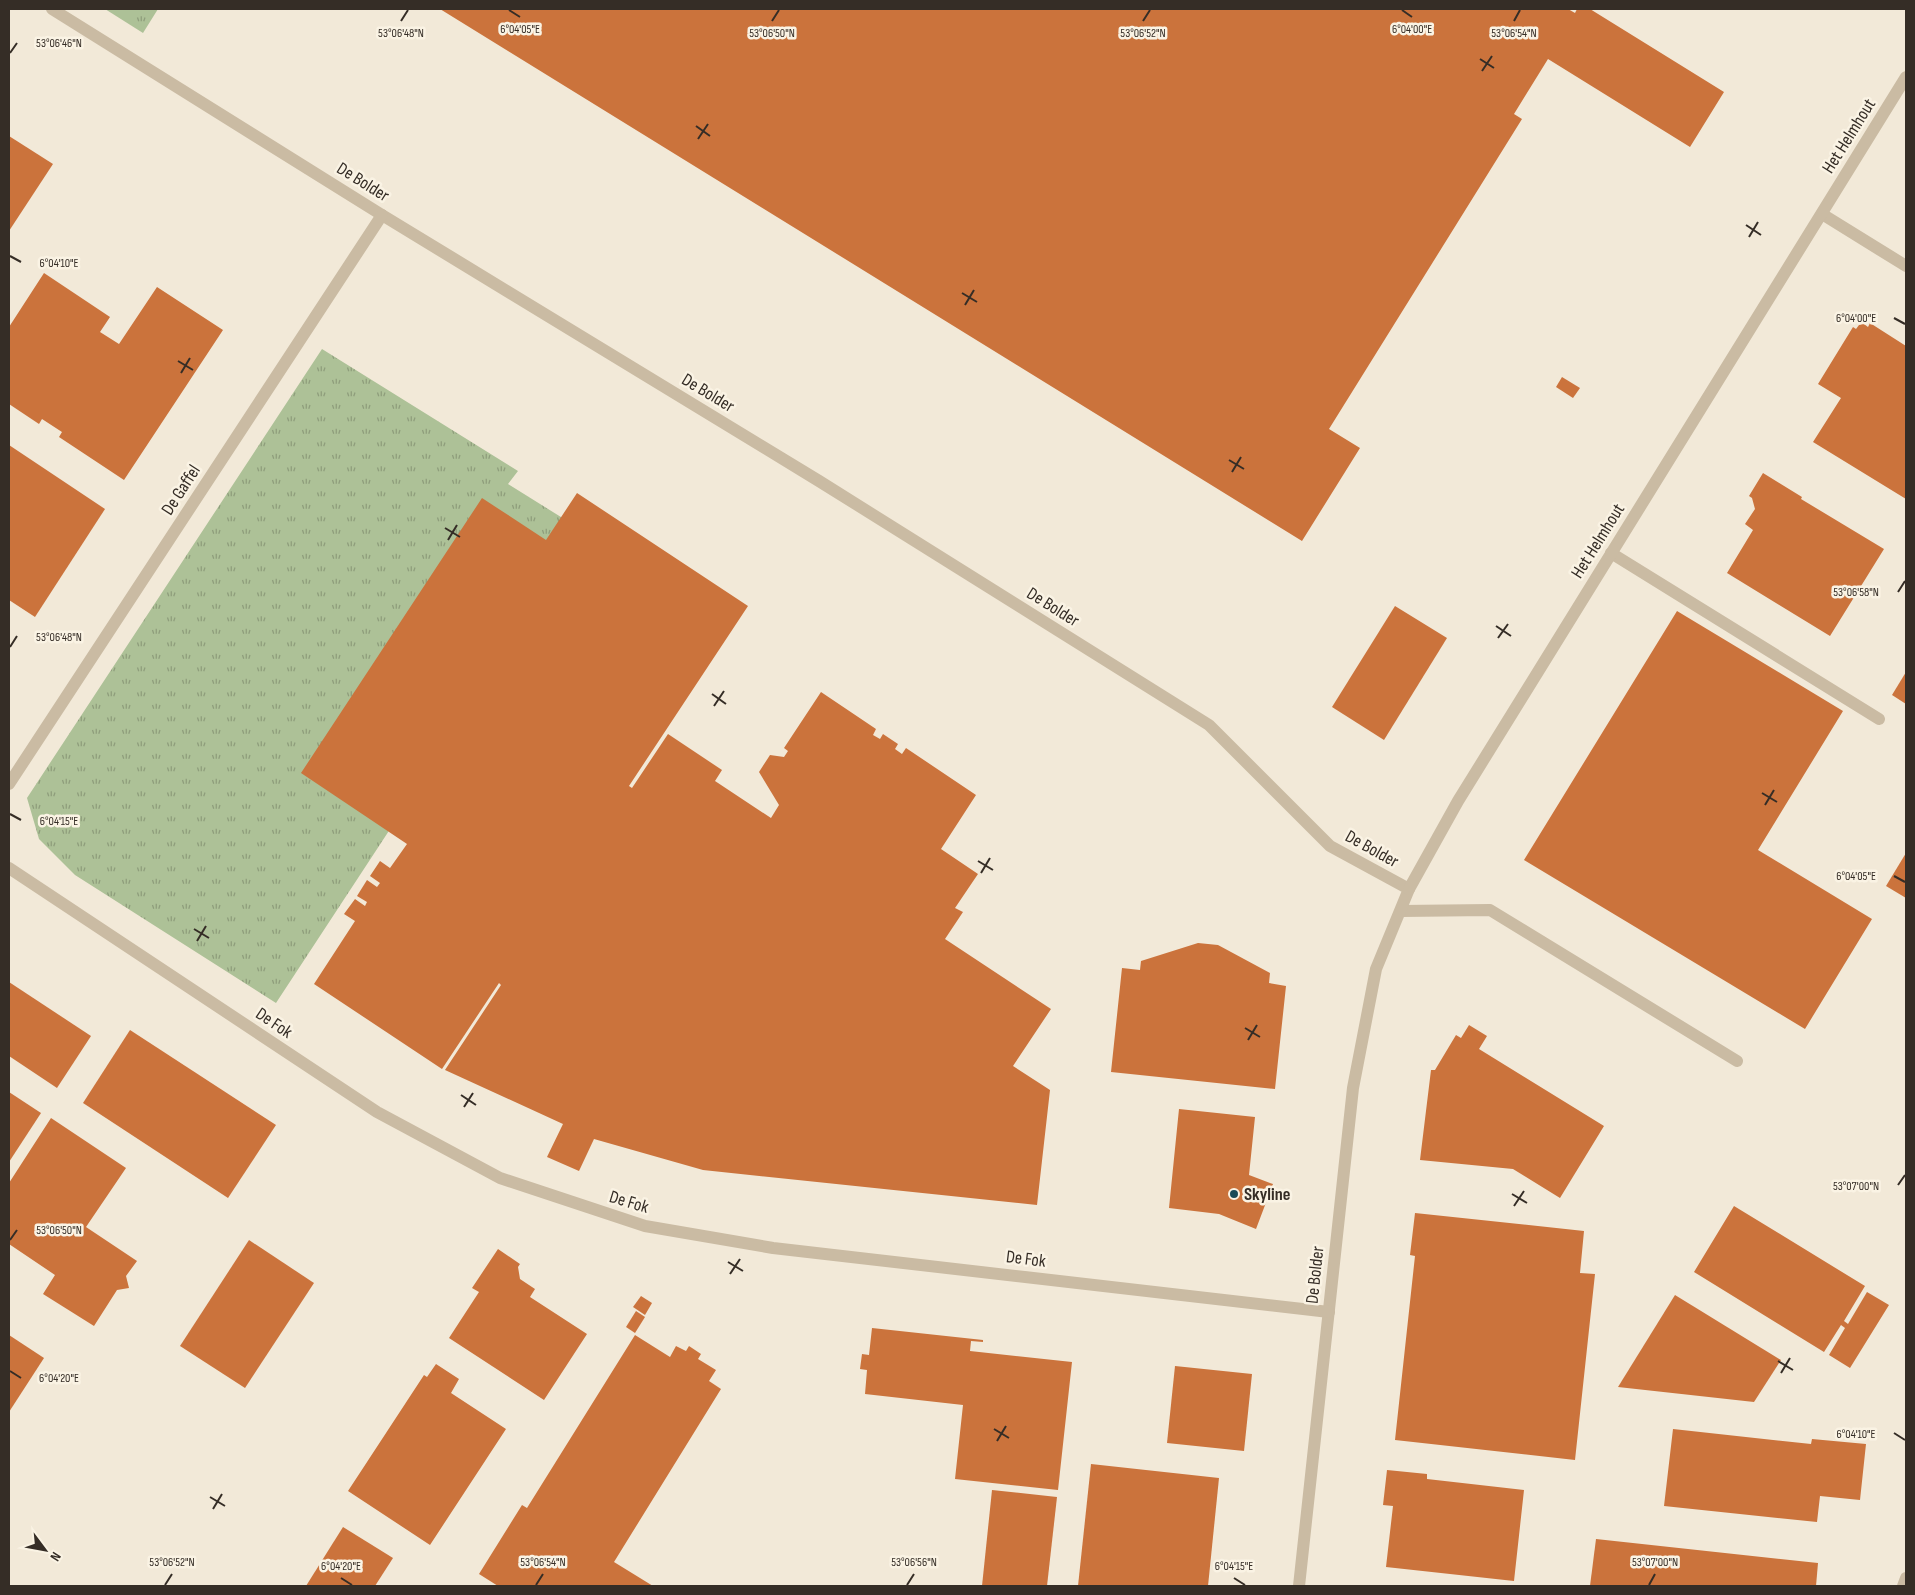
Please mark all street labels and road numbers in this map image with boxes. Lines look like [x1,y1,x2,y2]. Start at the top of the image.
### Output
street label: Het Helmhout [1818,94,1880,177]
street label: De Bolder [333,158,393,206]
street label: De Bolder [678,369,738,417]
street label: De Gaffel [157,461,205,519]
street label: Het Helmhout [1567,499,1629,582]
street label: De Bolder [1023,583,1083,631]
street label: De Bolder [1342,826,1402,872]
street label: De Fok [252,1003,296,1043]
street label: De Fok [607,1186,651,1218]
street label: De Bolder [1302,1245,1328,1305]
street label: De Fok [1005,1246,1047,1272]

